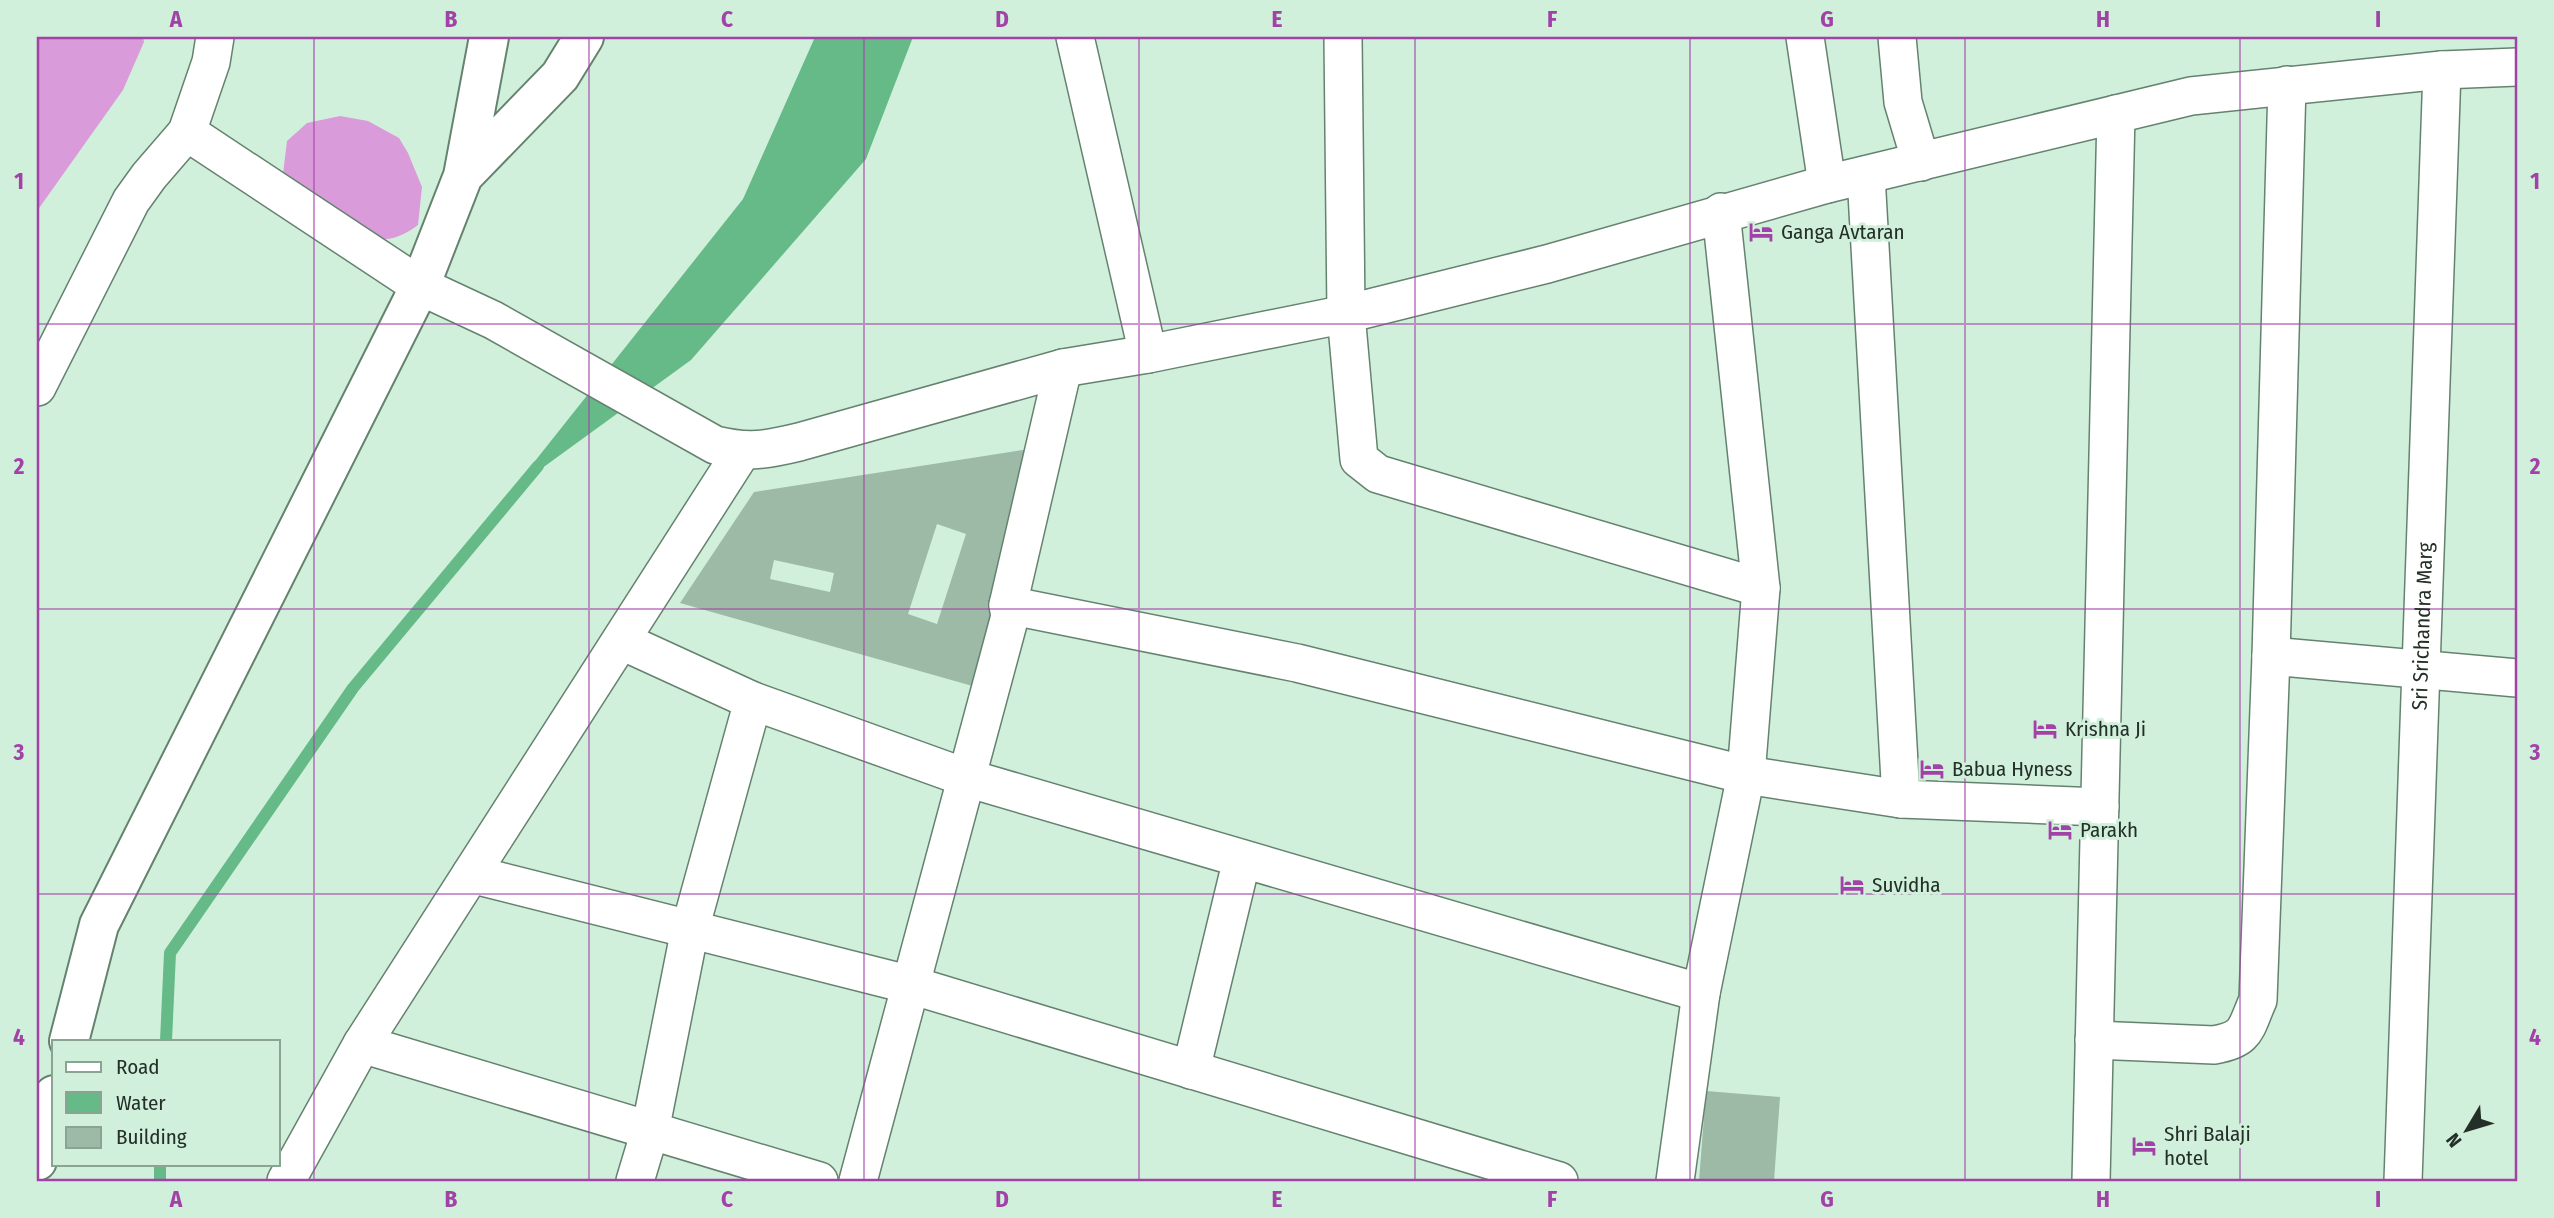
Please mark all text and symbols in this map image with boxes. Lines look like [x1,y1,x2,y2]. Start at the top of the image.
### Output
text: A [169,5,183,33]
text: B [445,5,458,33]
text: C [721,5,733,33]
text: D [995,5,1009,33]
text: E [1272,5,1283,33]
text: F [1547,5,1557,33]
text: G [1820,5,1834,33]
text: H [2096,5,2110,33]
text: I [2375,5,2381,33]
text: 1 [14,167,24,195]
text: 1 [2530,167,2540,195]
hotel icon: Ganga Avtaran [1747,218,1775,246]
place label: Ganga Avtaran [1781,219,1905,245]
text: 2 [13,452,25,480]
text: 2 [2529,452,2541,480]
street label: Sri Srichandra Marg [2407,542,2438,711]
hotel icon: Krishna Ji [2031,715,2059,743]
place label: Krishna Ji [2065,716,2146,742]
text: 3 [13,738,25,766]
text: 3 [2529,738,2541,766]
hotel icon: Babua Hyness [1918,755,1946,783]
place label: Babua Hyness [1952,756,2072,782]
hotel icon: Parakh [2046,816,2074,844]
place label: Parakh [2080,817,2138,843]
hotel icon: Suvidha [1838,871,1866,899]
place label: Suvidha [1872,872,1941,898]
text: 4 [13,1023,25,1051]
text: 4 [2529,1023,2541,1051]
legend [52,1040,280,1166]
text: Road [116,1054,160,1080]
text: Water [116,1090,166,1116]
north arrow [2432,1096,2502,1166]
place label: Shri Balaji hotel [2164,1121,2251,1171]
text: Building [116,1124,187,1150]
text: N [2441,1129,2467,1152]
hotel icon: Shri Balaji hotel [2130,1132,2158,1160]
text: A [169,1185,183,1213]
text: B [445,1185,458,1213]
text: C [721,1185,733,1213]
text: D [995,1185,1009,1213]
text: E [1272,1185,1283,1213]
text: F [1547,1185,1557,1213]
text: G [1820,1185,1834,1213]
text: H [2096,1185,2110,1213]
text: I [2375,1185,2381,1213]

